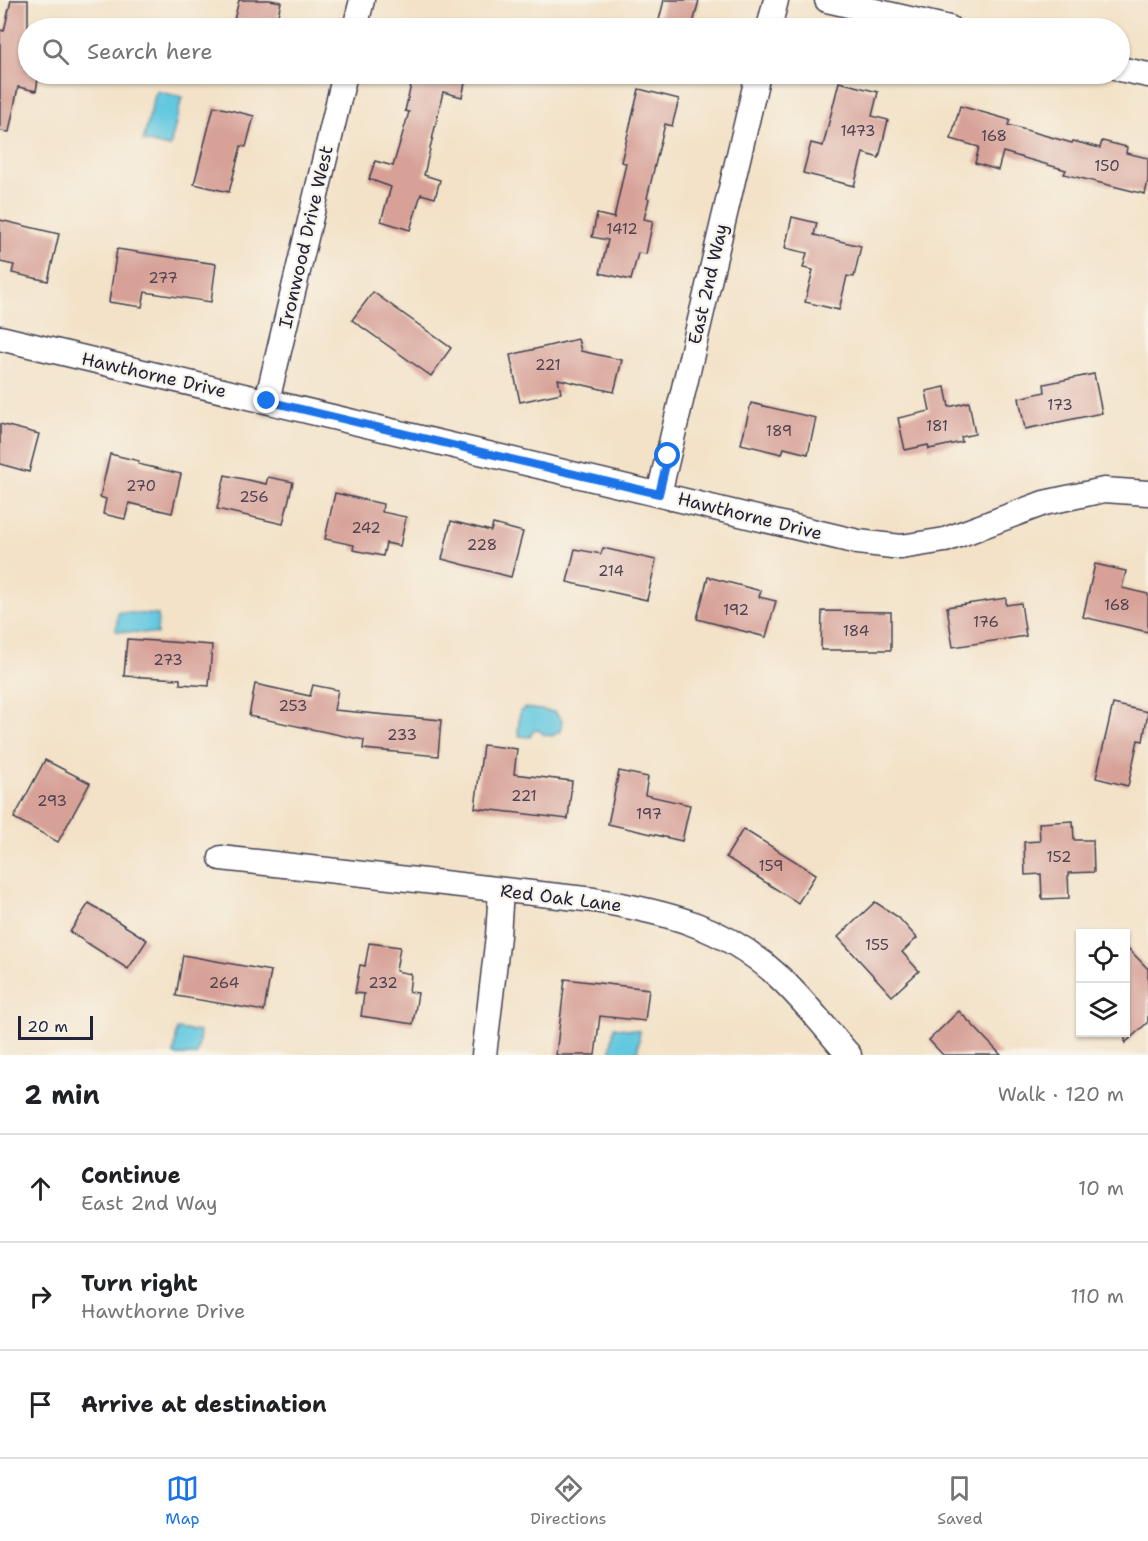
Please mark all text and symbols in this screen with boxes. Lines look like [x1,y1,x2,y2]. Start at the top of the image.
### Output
search box [18,18,1130,84]
icon: search [39,35,72,68]
text: Search here [87,37,213,66]
house number: 1473 [840,121,876,141]
house number: 168 [981,126,1007,146]
street label: Ironwood Drive West [273,143,339,331]
house number: 150 [1094,156,1120,176]
house number: 1412 [606,219,638,239]
street label: East 2nd Way [682,221,734,347]
house number: 277 [148,268,178,288]
street label: Hawthorne Drive [79,347,229,403]
house number: 221 [535,355,561,375]
route end [253,387,279,413]
house number: 173 [1047,395,1073,415]
house number: 181 [926,416,948,436]
house number: 189 [766,421,792,441]
route start [654,442,680,468]
house number: 270 [126,476,156,496]
street label: Hawthorne Drive [675,486,825,546]
house number: 256 [239,487,269,507]
house number: 242 [351,518,381,538]
house number: 228 [467,535,497,555]
house number: 214 [598,561,624,581]
house number: 168 [1104,595,1130,615]
house number: 192 [723,600,749,620]
house number: 176 [973,612,999,632]
house number: 184 [843,621,869,641]
house number: 273 [153,650,183,670]
house number: 253 [278,696,308,716]
house number: 233 [387,725,417,745]
house number: 221 [511,786,537,806]
house number: 293 [37,791,67,811]
house number: 197 [636,804,662,824]
house number: 152 [1047,847,1071,867]
house number: 159 [759,856,784,876]
street label: Red Oak Lane [499,879,623,917]
map controls [1076,929,1130,1037]
button: locate [1076,929,1130,983]
house number: 155 [865,935,889,955]
house number: 264 [209,973,239,993]
house number: 232 [368,973,398,993]
button: layers [1076,983,1130,1037]
scale bar [18,1013,93,1040]
text: 20 m [27,1016,68,1037]
text: 2 min [24,1077,100,1112]
text: Walk · 120 m [998,1081,1124,1107]
text: Continue [81,1161,181,1190]
icon: ahead [24,1172,57,1205]
text: 10 m [1078,1175,1124,1201]
text: East 2nd Way [81,1190,218,1216]
text: Turn right [81,1269,198,1298]
icon: right [24,1280,57,1313]
text: 110 m [1070,1283,1124,1309]
text: Hawthorne Drive [81,1298,245,1324]
icon: arrive [24,1388,57,1421]
text: Arrive at destination [81,1390,327,1419]
tab: Map [165,1472,200,1529]
tab: Directions [530,1472,607,1529]
tab: Saved [937,1472,983,1529]

